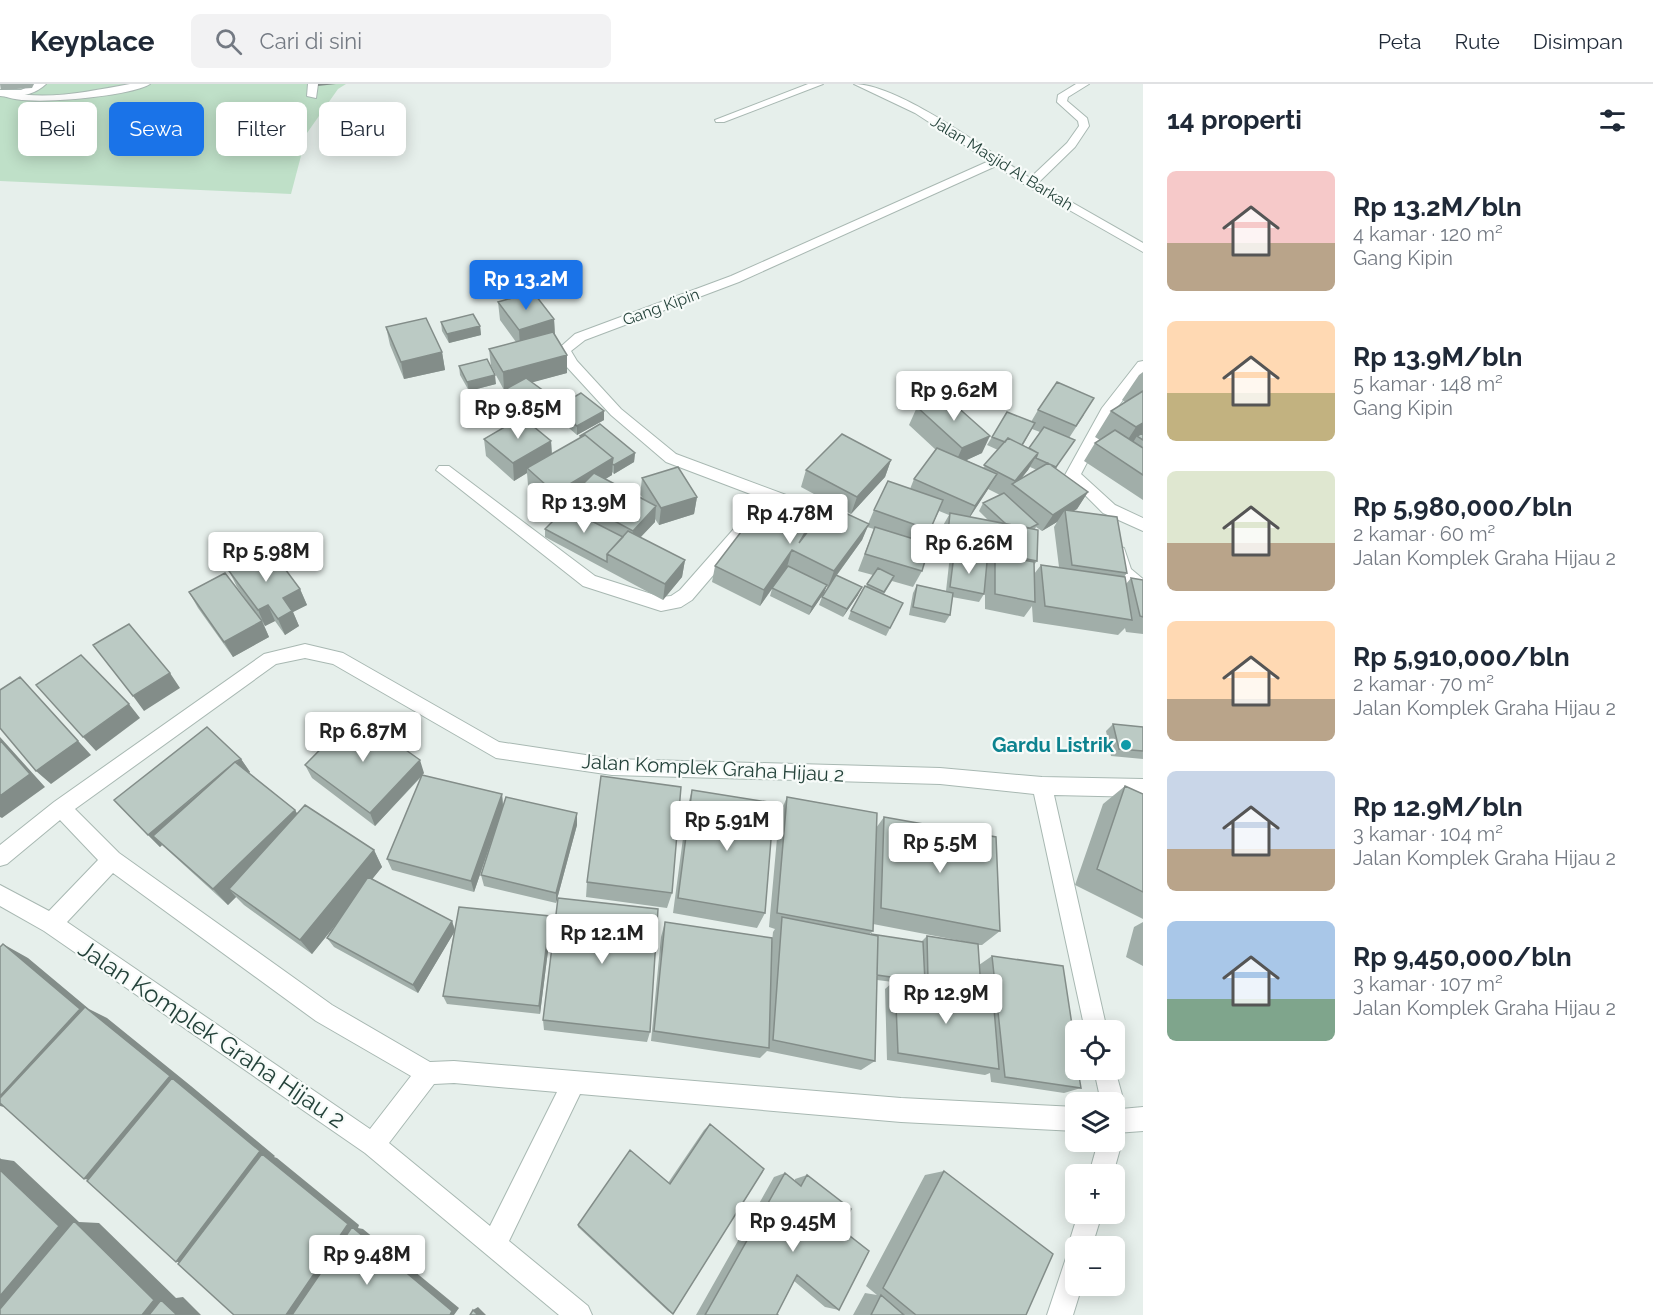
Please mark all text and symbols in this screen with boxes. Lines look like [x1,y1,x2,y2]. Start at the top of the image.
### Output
search box [191,14,611,68]
text: Keyplace [30,25,155,58]
icon: search [212,25,245,58]
text: Cari di sini [260,28,362,54]
text: Peta [1378,29,1422,54]
text: Rute [1455,29,1500,54]
text: Disimpan [1533,29,1623,54]
chip: Beli [18,102,97,156]
chip: Sewa [109,102,204,156]
chip: Filter [216,102,307,156]
chip: Baru [319,102,406,156]
icon: filters [1596,104,1629,137]
text: 14 properti [1167,105,1302,135]
street label: Jalan Masjid Al Barkah [927,111,1077,215]
text: Rp 13.2M/bln [1353,192,1522,222]
icon: home [1215,195,1287,267]
text: 4 kamar · 120 m² [1353,222,1503,246]
text: Gang Kipin [1353,246,1453,270]
pin: Rp 13.2M [464,260,588,311]
text: Rp 13.2M [484,267,568,291]
street label: Gang Kipin [620,284,702,330]
text: Rp 13.9M/bln [1353,342,1522,372]
icon: home [1215,345,1287,417]
pin: Rp 9.62M [892,371,1016,422]
text: 5 kamar · 148 m² [1353,372,1503,396]
text: Rp 9.62M [910,378,998,402]
pin: Rp 9.85M [456,389,580,440]
text: Rp 9.85M [474,396,562,420]
text: Gang Kipin [1353,396,1453,420]
pin: Rp 13.9M [522,483,646,534]
text: Rp 13.9M [541,490,627,514]
text: Rp 5,980,000/bln [1353,492,1573,522]
pin: Rp 4.78M [728,494,852,545]
icon: home [1215,495,1287,567]
text: Rp 4.78M [747,501,833,525]
text: 2 kamar · 60 m² [1353,522,1495,546]
pin: Rp 6.26M [907,524,1031,575]
text: Rp 6.26M [925,531,1013,555]
pin: Rp 5.98M [204,532,328,583]
text: Rp 5.98M [222,539,310,563]
text: Jalan Komplek Graha Hijau 2 [1353,546,1616,570]
text: Rp 5,910,000/bln [1353,642,1570,672]
icon: home [1215,645,1287,717]
text: 2 kamar · 70 m² [1353,672,1494,696]
text: Jalan Komplek Graha Hijau 2 [1353,696,1616,720]
pin: Rp 6.87M [301,712,425,763]
text: Rp 6.87M [319,719,407,743]
place label: Gardu Listrik [992,733,1115,757]
marker: Gardu Listrik [1119,738,1133,752]
street label: Jalan Komplek Graha Hijau 2 [581,749,845,787]
text: Rp 12.9M/bln [1353,792,1523,822]
icon: home [1215,795,1287,867]
pin: Rp 5.91M [665,801,789,852]
text: Rp 5.91M [684,808,770,832]
text: 3 kamar · 104 m² [1353,822,1503,846]
pin: Rp 5.5M [885,823,995,874]
text: Rp 5.5M [903,830,977,854]
text: Jalan Komplek Graha Hijau 2 [1353,846,1616,870]
pin: Rp 12.1M [540,914,664,965]
text: Rp 12.1M [560,921,644,945]
street label: Jalan Komplek Graha Hijau 2 [73,934,351,1134]
text: Rp 9,450,000/bln [1353,942,1572,972]
icon: home [1215,945,1287,1017]
text: 3 kamar · 107 m² [1353,972,1503,996]
pin: Rp 12.9M [884,974,1008,1025]
text: Rp 12.9M [903,981,989,1005]
text: Jalan Komplek Graha Hijau 2 [1353,996,1616,1020]
map controls [1065,1020,1125,1296]
button: locate [1065,1020,1125,1080]
button: layers [1065,1092,1125,1152]
button: + [1065,1164,1125,1224]
pin: Rp 9.45M [731,1202,855,1253]
text: Rp 9.45M [750,1209,836,1233]
pin: Rp 9.48M [305,1235,429,1286]
button: − [1065,1236,1125,1296]
text: Rp 9.48M [323,1242,411,1266]

